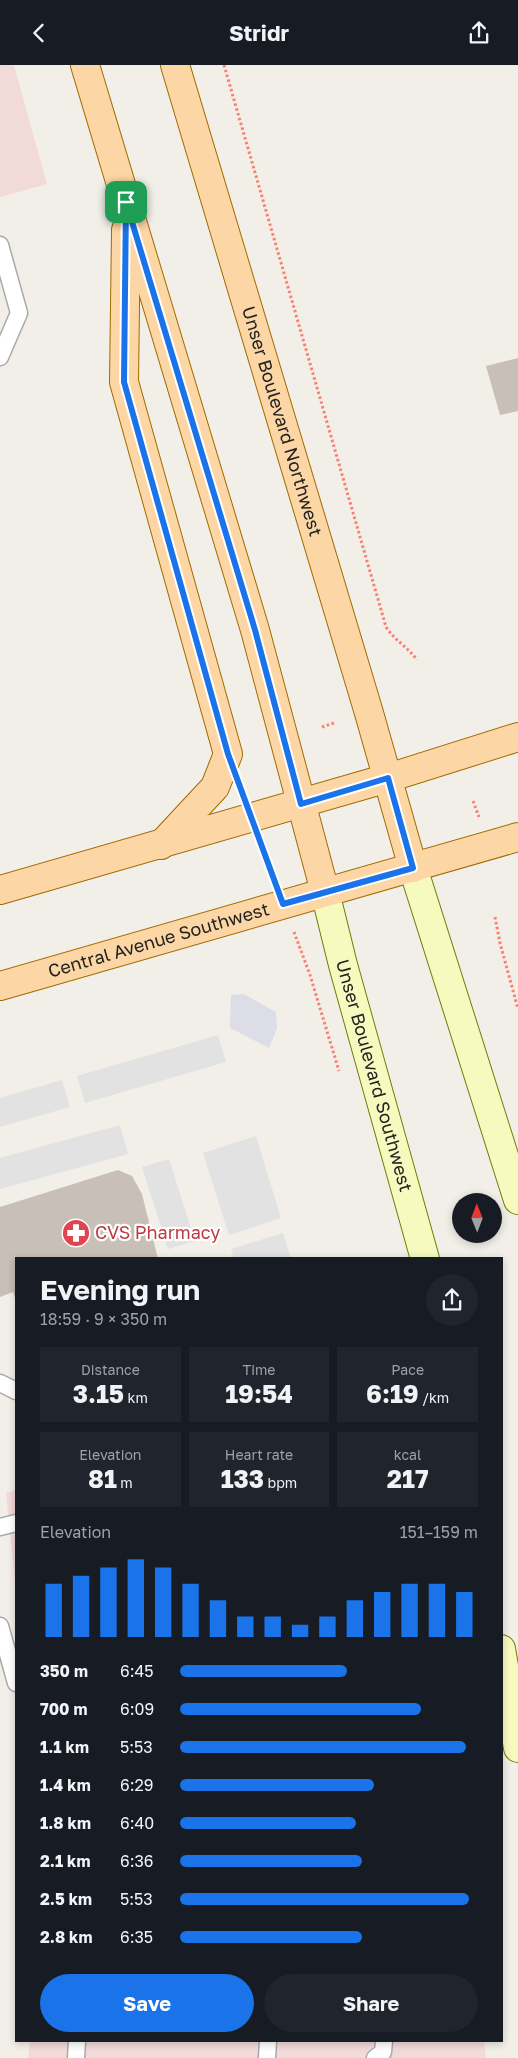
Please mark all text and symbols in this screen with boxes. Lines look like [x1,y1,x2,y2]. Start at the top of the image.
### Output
icon: back [25,19,53,47]
text: Stridr [229,19,289,46]
icon: share [465,19,493,47]
pin [105,181,147,223]
icon: arrive [112,188,140,216]
street label: Unser Boulevard Northwest [238,303,327,539]
street label: Central Avenue Southwest [45,897,271,982]
street label: Unser Boulevard Southwest [332,957,418,1194]
north arrow [452,1193,502,1243]
map controls [452,1193,502,1243]
pharmacy icon: CVS Pharmacy [61,1218,91,1248]
place label: CVS Pharmacy [95,1221,220,1243]
text: Evening run [40,1273,200,1306]
button: share [426,1274,478,1326]
text: 18:59 · 9 × 350 m [40,1309,167,1329]
text: Distance [81,1361,140,1378]
text: Time [243,1361,275,1378]
text: Pace [391,1361,424,1378]
text: 3.15 [73,1378,124,1409]
text: 19:54 [225,1378,293,1409]
text: 6:19 [366,1378,419,1409]
text: km [124,1389,148,1406]
text: /km [419,1389,449,1406]
text: Elevation [79,1446,141,1463]
text: Heart rate [225,1446,293,1463]
text: kcal [394,1446,421,1463]
text: 81 [88,1463,117,1494]
text: 133 [221,1463,264,1494]
text: 217 [387,1463,429,1494]
text: m [117,1474,133,1491]
text: bpm [264,1474,297,1491]
text: Elevation [40,1522,111,1542]
text: 151–159 m [400,1522,478,1542]
text: 350 m [40,1661,88,1681]
text: 6:45 [120,1661,154,1681]
text: 700 m [40,1699,88,1719]
text: 6:09 [120,1699,154,1719]
text: 1.1 km [40,1737,89,1757]
text: 5:53 [120,1737,153,1757]
text: 1.4 km [40,1775,91,1795]
text: 6:29 [120,1775,153,1795]
text: 1.8 km [40,1813,91,1833]
text: 6:40 [120,1813,154,1833]
text: 2.1 km [40,1851,90,1871]
text: 6:36 [120,1851,154,1871]
text: 2.5 km [40,1889,92,1909]
text: 5:53 [120,1889,153,1909]
text: 2.8 km [40,1927,92,1947]
text: 6:35 [120,1927,153,1947]
button: Save [40,1974,254,2032]
button: Share [264,1974,478,2032]

